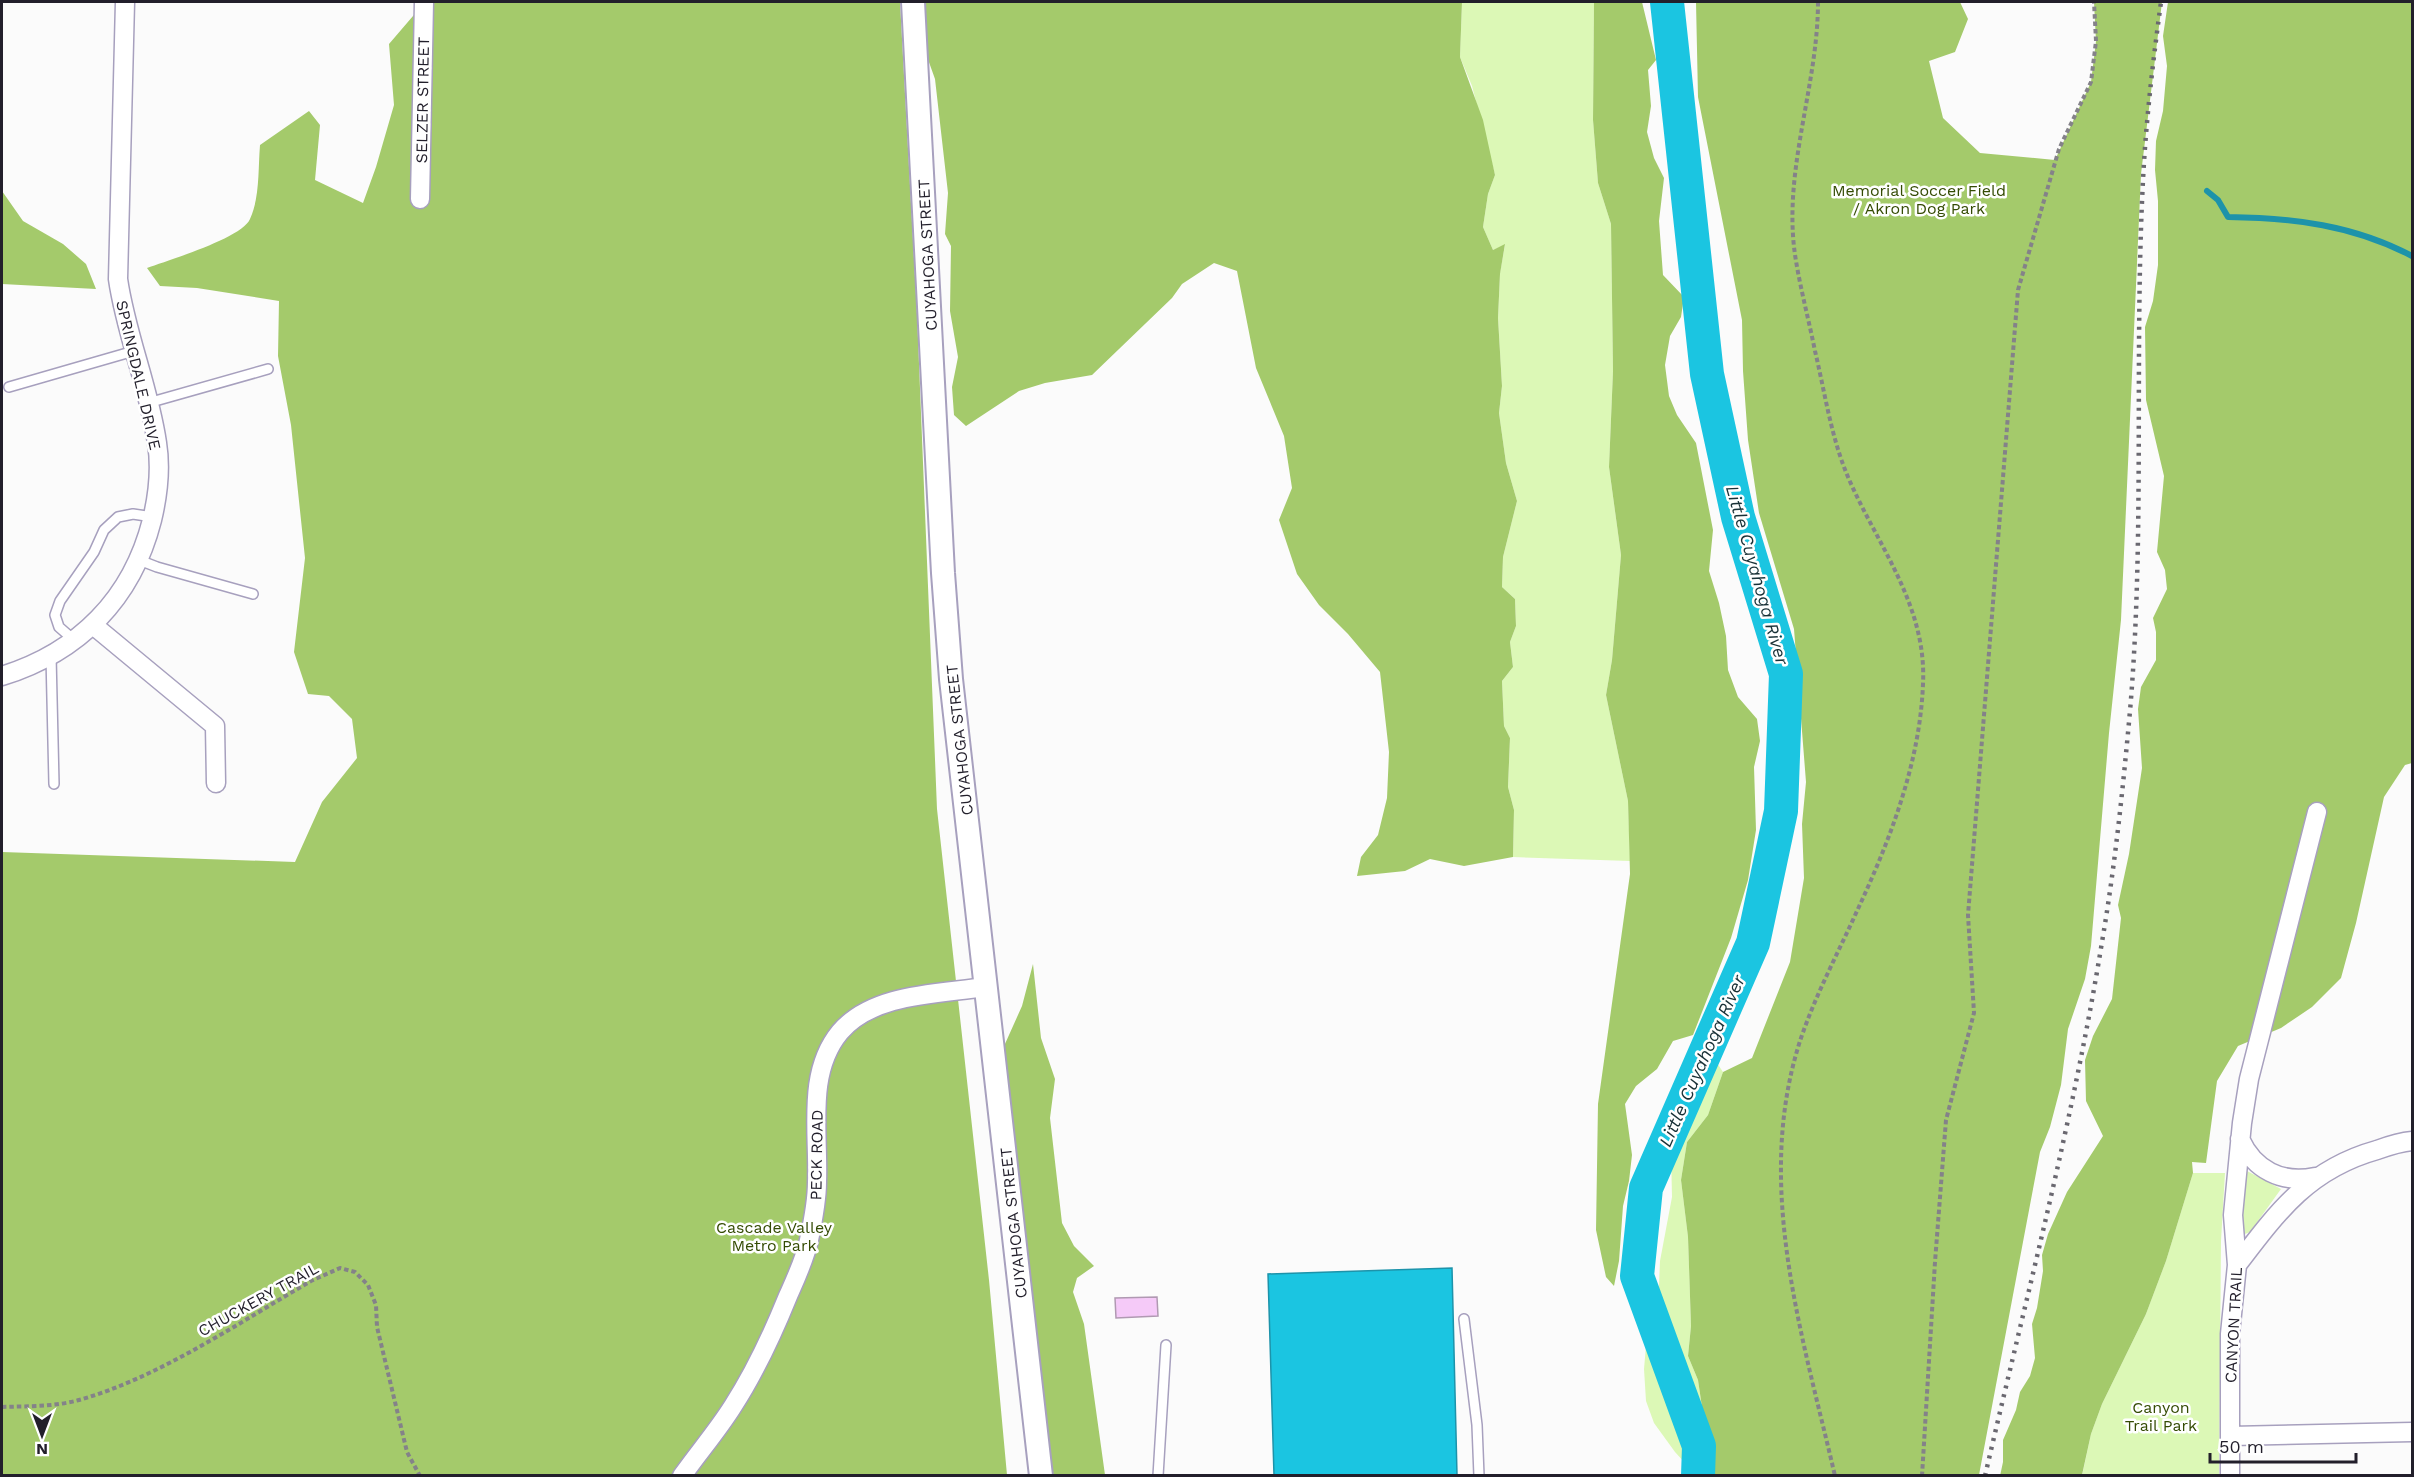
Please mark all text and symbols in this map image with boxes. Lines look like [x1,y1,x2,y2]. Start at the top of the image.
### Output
street label: SELZER STREET [412,36,433,163]
street label: CUYAHOGA STREET [914,178,941,331]
park label: Memorial Soccer Field / Akron Dog Park [1832,181,2006,218]
street label: SPRINGDALE DRIVE [112,298,165,452]
water label: Little Cuyahoga River [1722,483,1793,668]
street label: CUYAHOGA STREET [942,663,977,816]
water label: Little Cuyahoga River [1654,971,1749,1150]
street label: PECK ROAD [806,1109,827,1201]
street label: CUYAHOGA STREET [996,1146,1031,1299]
park label: Cascade Valley Metro Park [716,1218,833,1255]
street label: CHUCKERY TRAIL [195,1258,322,1340]
street label: CANYON TRAIL [2221,1266,2246,1383]
park label: Canyon Trail Park [2125,1398,2197,1435]
north arrow [12,1405,72,1465]
scale bar [2210,1426,2356,1464]
text: 50 m [2219,1436,2264,1457]
text: N [36,1440,48,1459]

